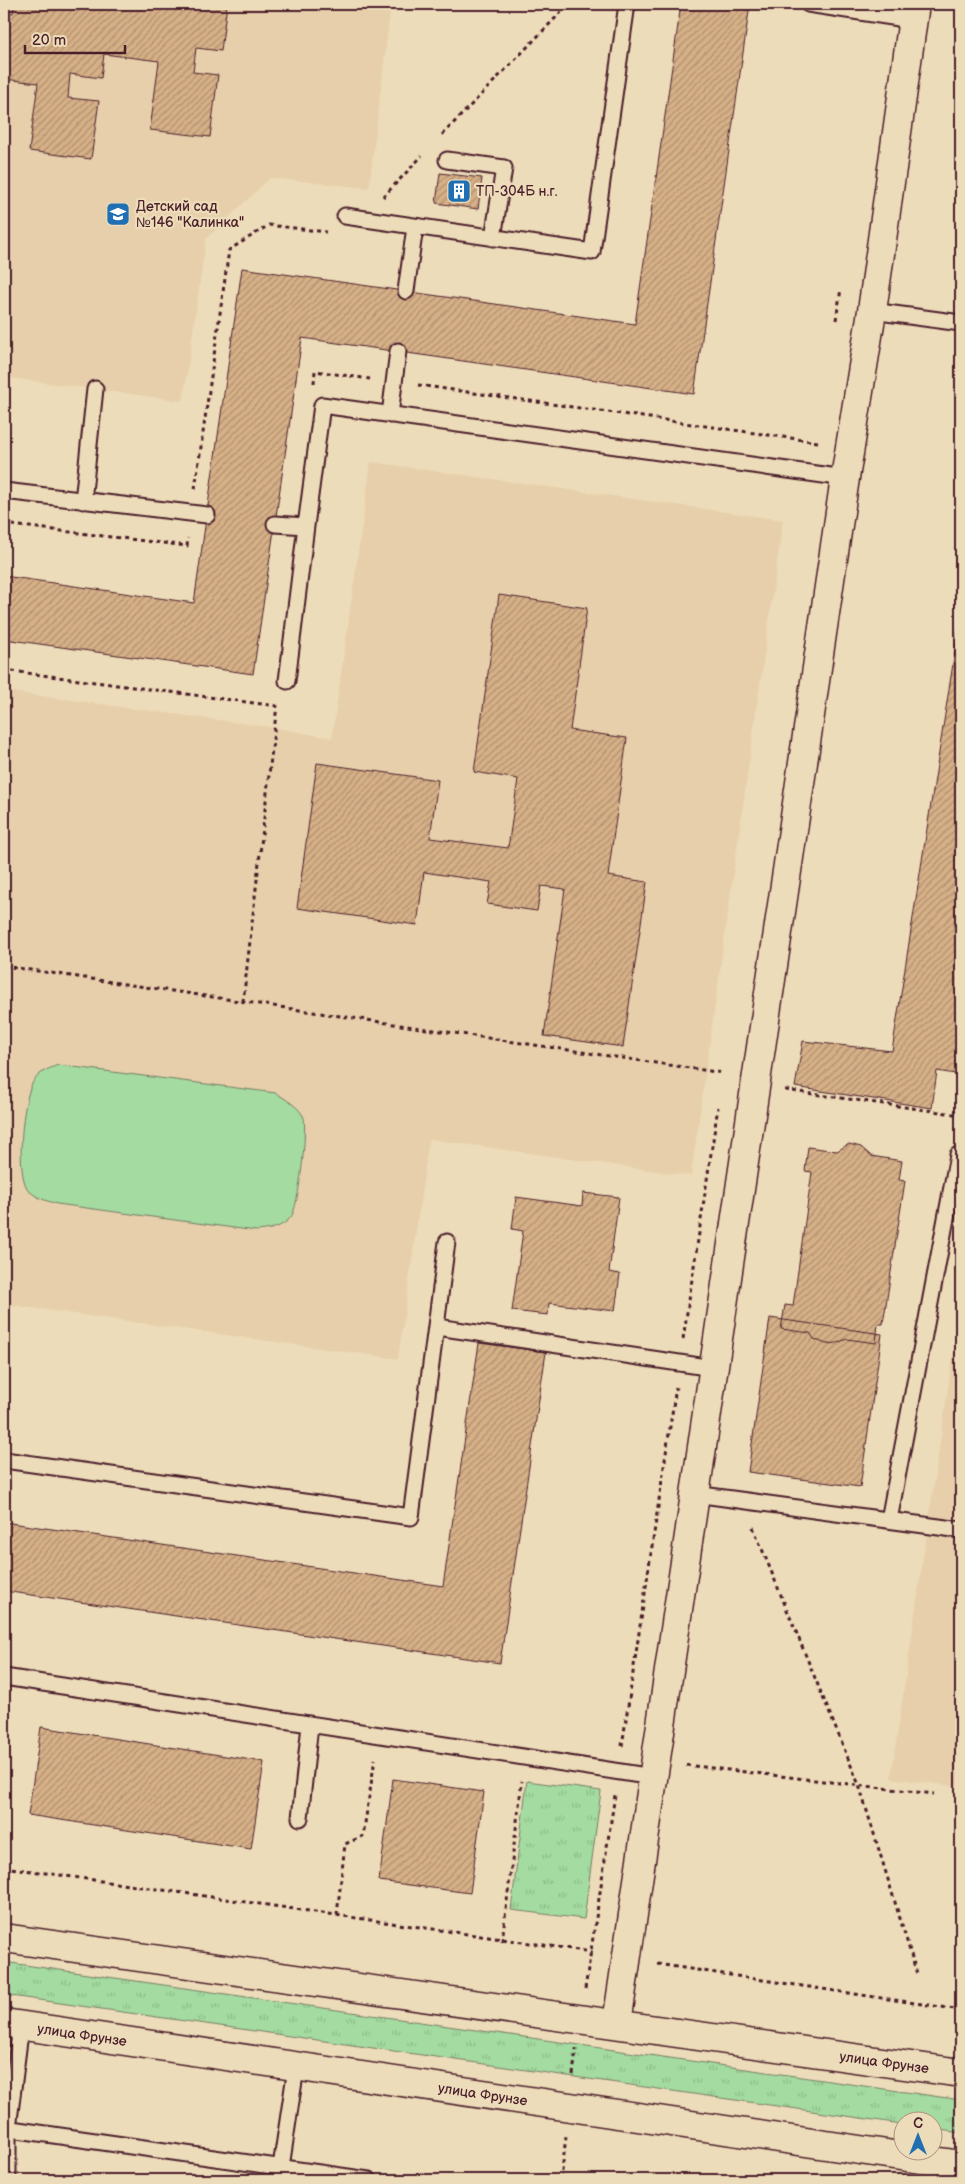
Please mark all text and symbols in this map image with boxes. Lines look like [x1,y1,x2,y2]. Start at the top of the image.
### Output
scale bar [25,22,125,54]
text: 20 m [32,31,66,50]
building icon: ТП-304Б н.г. [446,178,472,204]
place label: ТП-304Б н.г. [476,183,558,200]
place label: Детский сад №146 "Калинка" [136,198,244,231]
school or university icon: Детский сад №146 "Калинка" [105,201,131,227]
street label: улица Фрунзе [36,2020,128,2050]
street label: улица Фрунзе [838,2047,930,2077]
street label: улица Фрунзе [437,2079,529,2109]
north arrow [892,2112,942,2162]
text: С [913,2115,923,2132]

